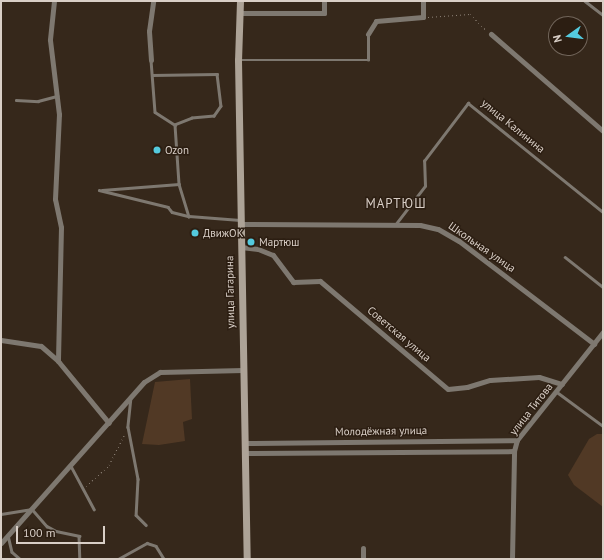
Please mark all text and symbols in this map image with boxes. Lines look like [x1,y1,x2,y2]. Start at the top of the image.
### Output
north arrow [548,16,588,56]
text: N [550,33,565,44]
street label: улица Калинина [479,96,547,156]
place label: Ozon [165,143,189,157]
marker: Ozon [152,145,162,155]
district label: МАРТЮШ [365,196,427,212]
street label: Школьная улица [446,219,518,275]
place label: ДвижОК [203,226,243,240]
marker: ДвижОК [190,228,200,238]
place label: Мартюш [259,235,299,249]
marker: Мартюш [246,237,256,247]
street label: улица Гагарина [223,255,237,329]
street label: Советская улица [365,304,433,364]
street label: улица Титова [506,380,556,438]
street label: Молодёжная улица [335,424,427,438]
scale bar [18,518,107,544]
text: 100 m [23,525,56,540]

